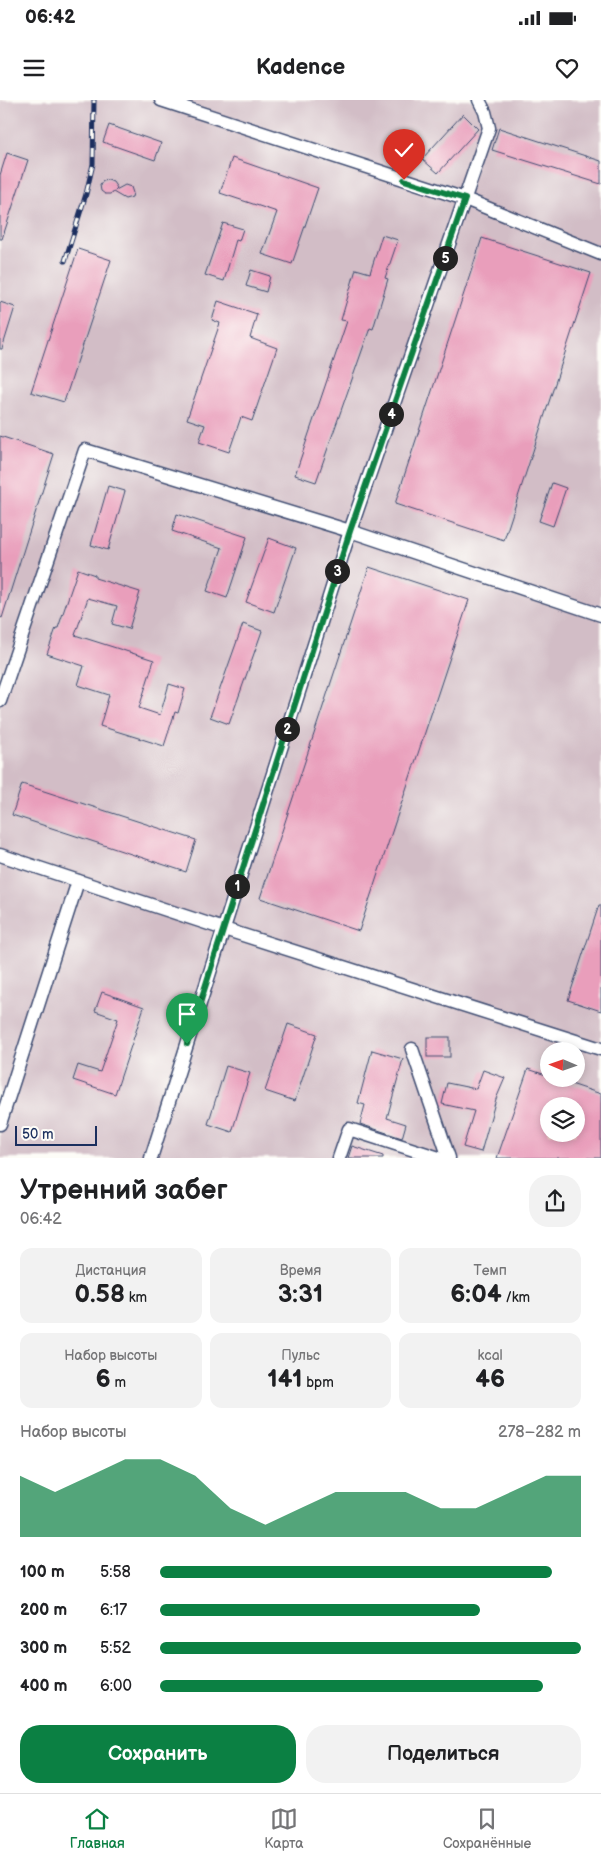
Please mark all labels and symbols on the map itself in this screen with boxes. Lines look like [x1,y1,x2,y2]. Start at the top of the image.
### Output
pin [383,129,425,180]
pin: 5 [432,246,458,270]
pin: 4 [378,402,404,426]
pin: 3 [324,558,350,584]
pin: 2 [274,716,300,742]
pin: 1 [224,874,250,898]
pin [166,993,208,1044]
north arrow [540,1042,585,1088]
scale bar [15,1123,98,1146]

